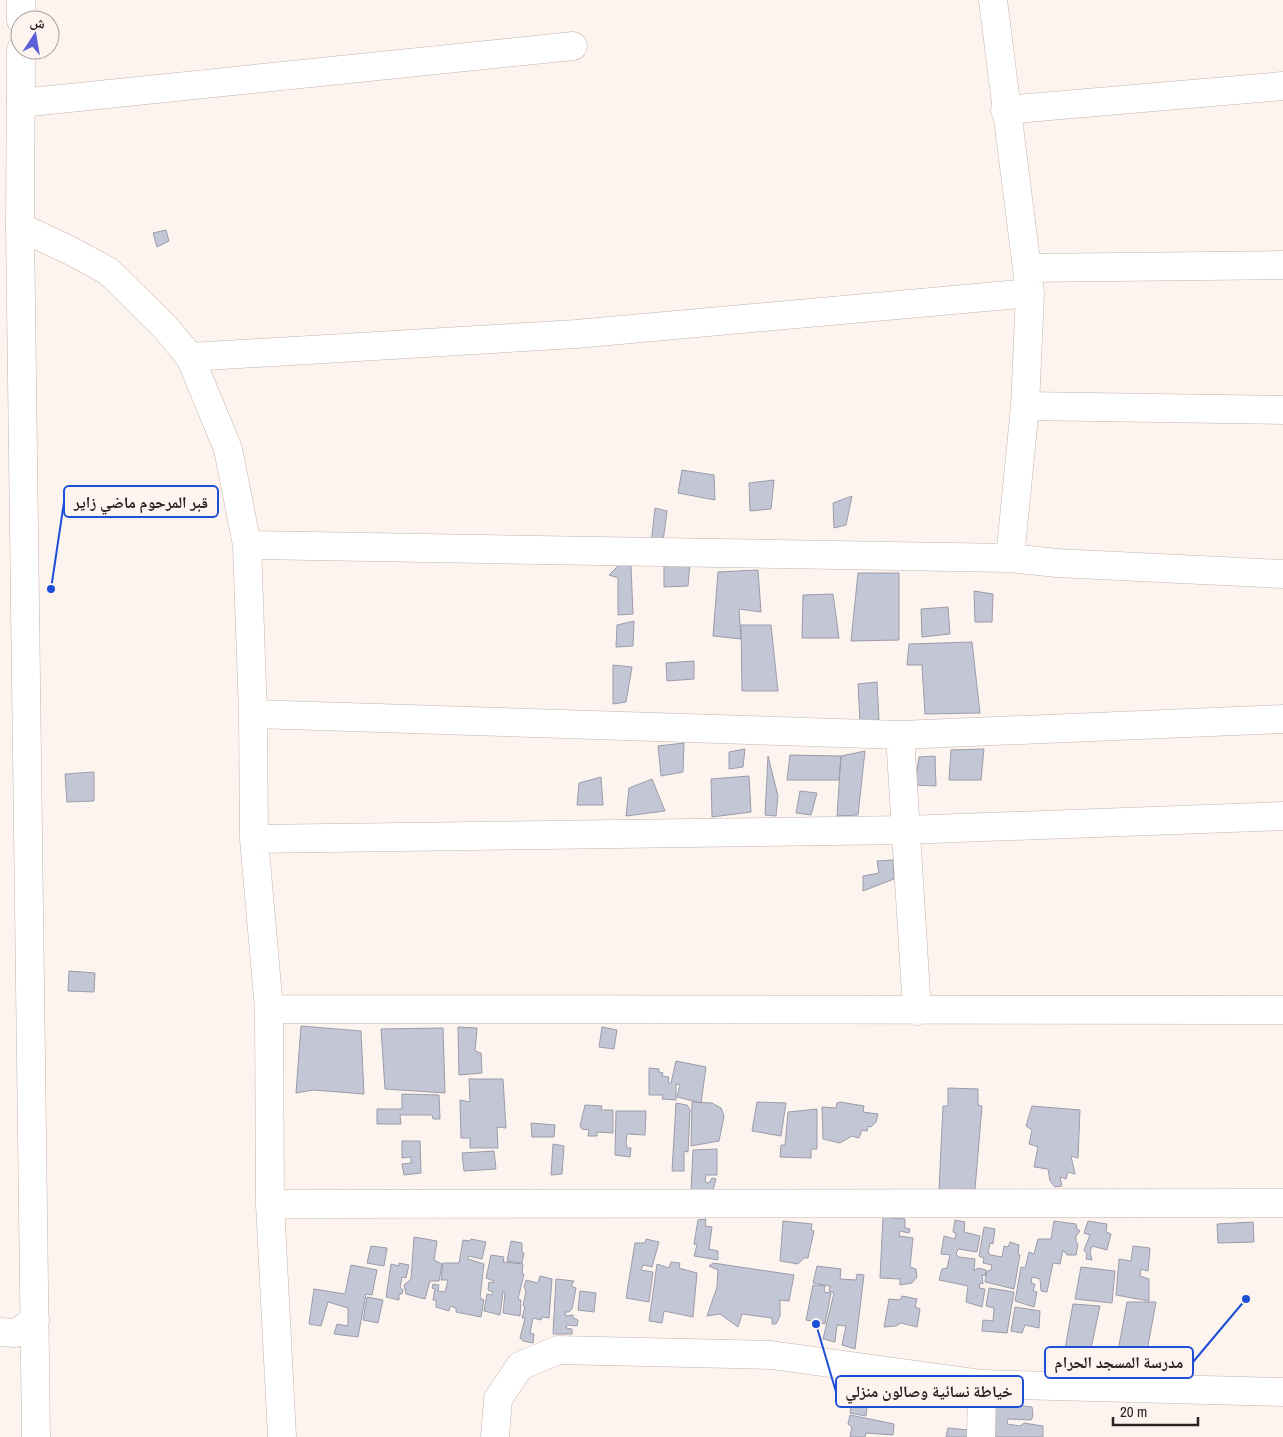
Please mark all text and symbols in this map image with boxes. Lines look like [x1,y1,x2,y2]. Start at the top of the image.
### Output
north arrow [10,10,60,60]
text: ش [29,12,47,33]
callout: قبر المرحوم ماضي زاير [64,486,218,517]
text: قبر المرحوم ماضي زاير [73,491,208,515]
callout: مدرسة المسجد الحرام [1045,1347,1193,1378]
text: مدرسة المسجد الحرام [1055,1351,1183,1374]
callout: خياطة نسائية وصالون منزلي [836,1376,1023,1407]
text: خياطة نسائية وصالون منزلي [845,1380,1013,1404]
scale bar [1113,1394,1198,1426]
text: 20 m [1120,1401,1147,1422]

